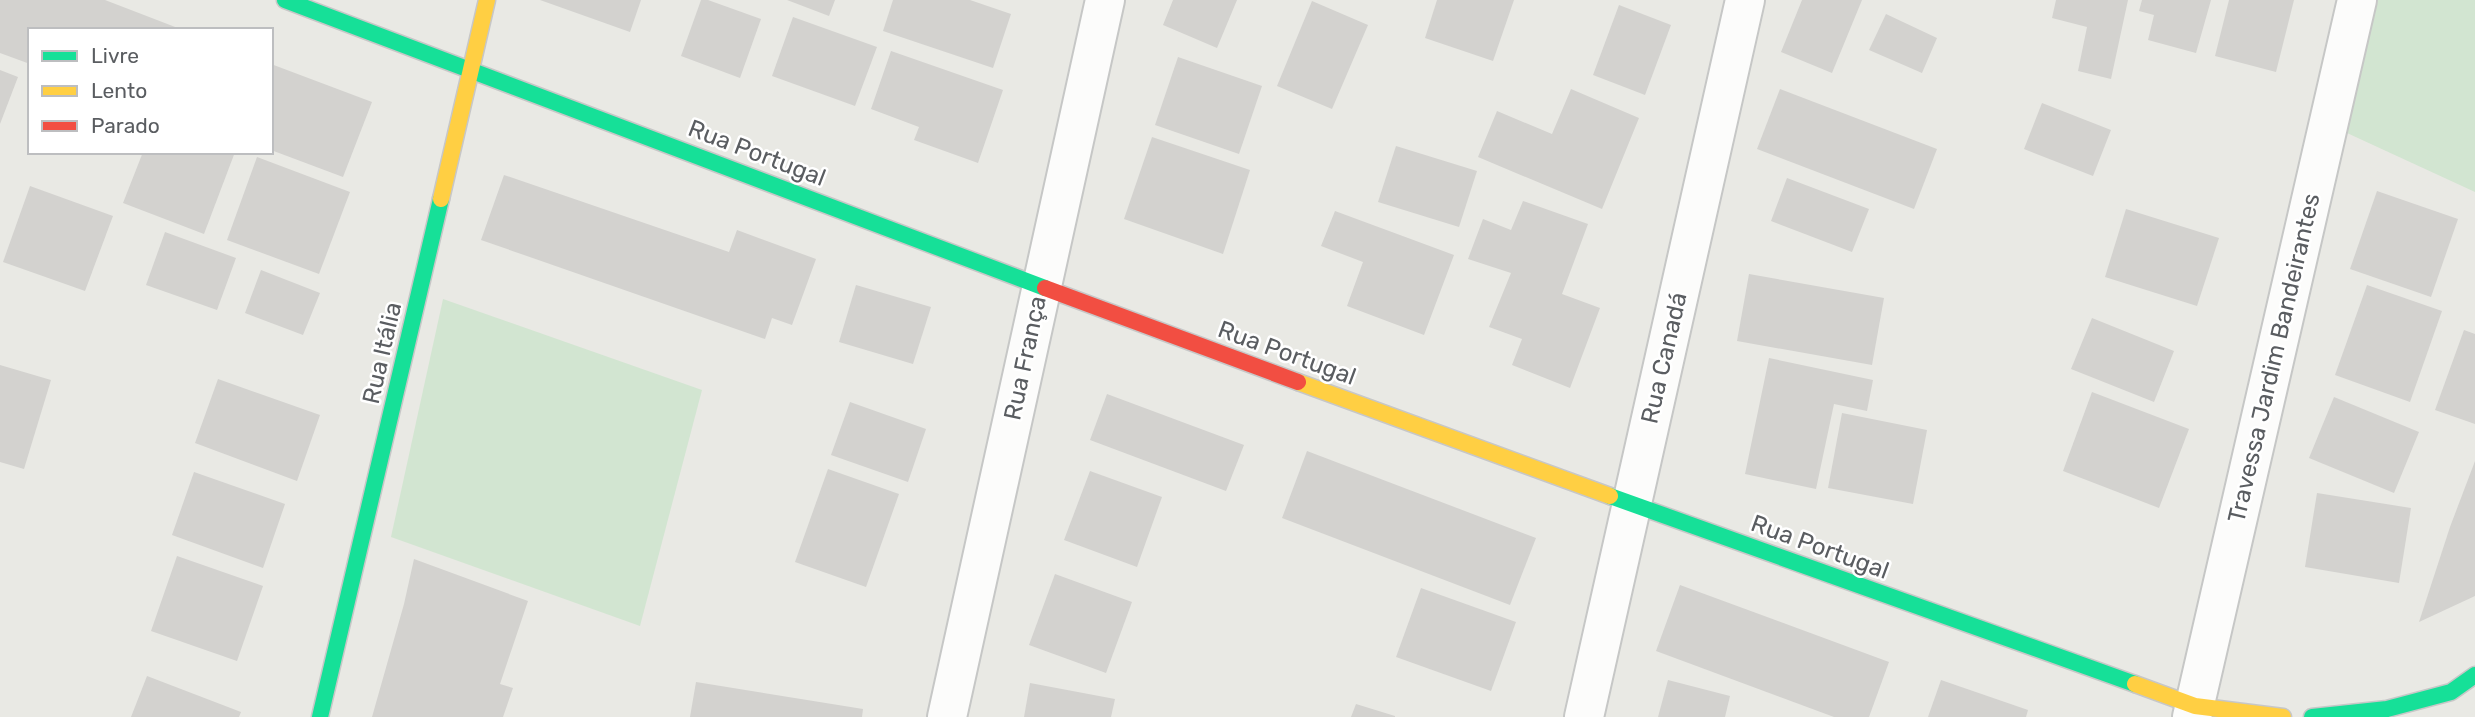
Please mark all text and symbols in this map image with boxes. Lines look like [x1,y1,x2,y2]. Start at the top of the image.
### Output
legend [28,28,273,154]
text: Livre [91,43,139,68]
text: Lento [91,78,147,103]
text: Parado [91,113,160,138]
street label: Rua Portugal [684,114,830,192]
street label: Travessa Jardim Bandeirantes [2222,191,2326,525]
street label: Rua Canadá [1635,290,1693,426]
street label: Rua França [998,293,1052,423]
street label: Rua Itália [357,299,407,407]
street label: Rua Portugal [1214,315,1360,391]
street label: Rua Portugal [1747,509,1893,585]

